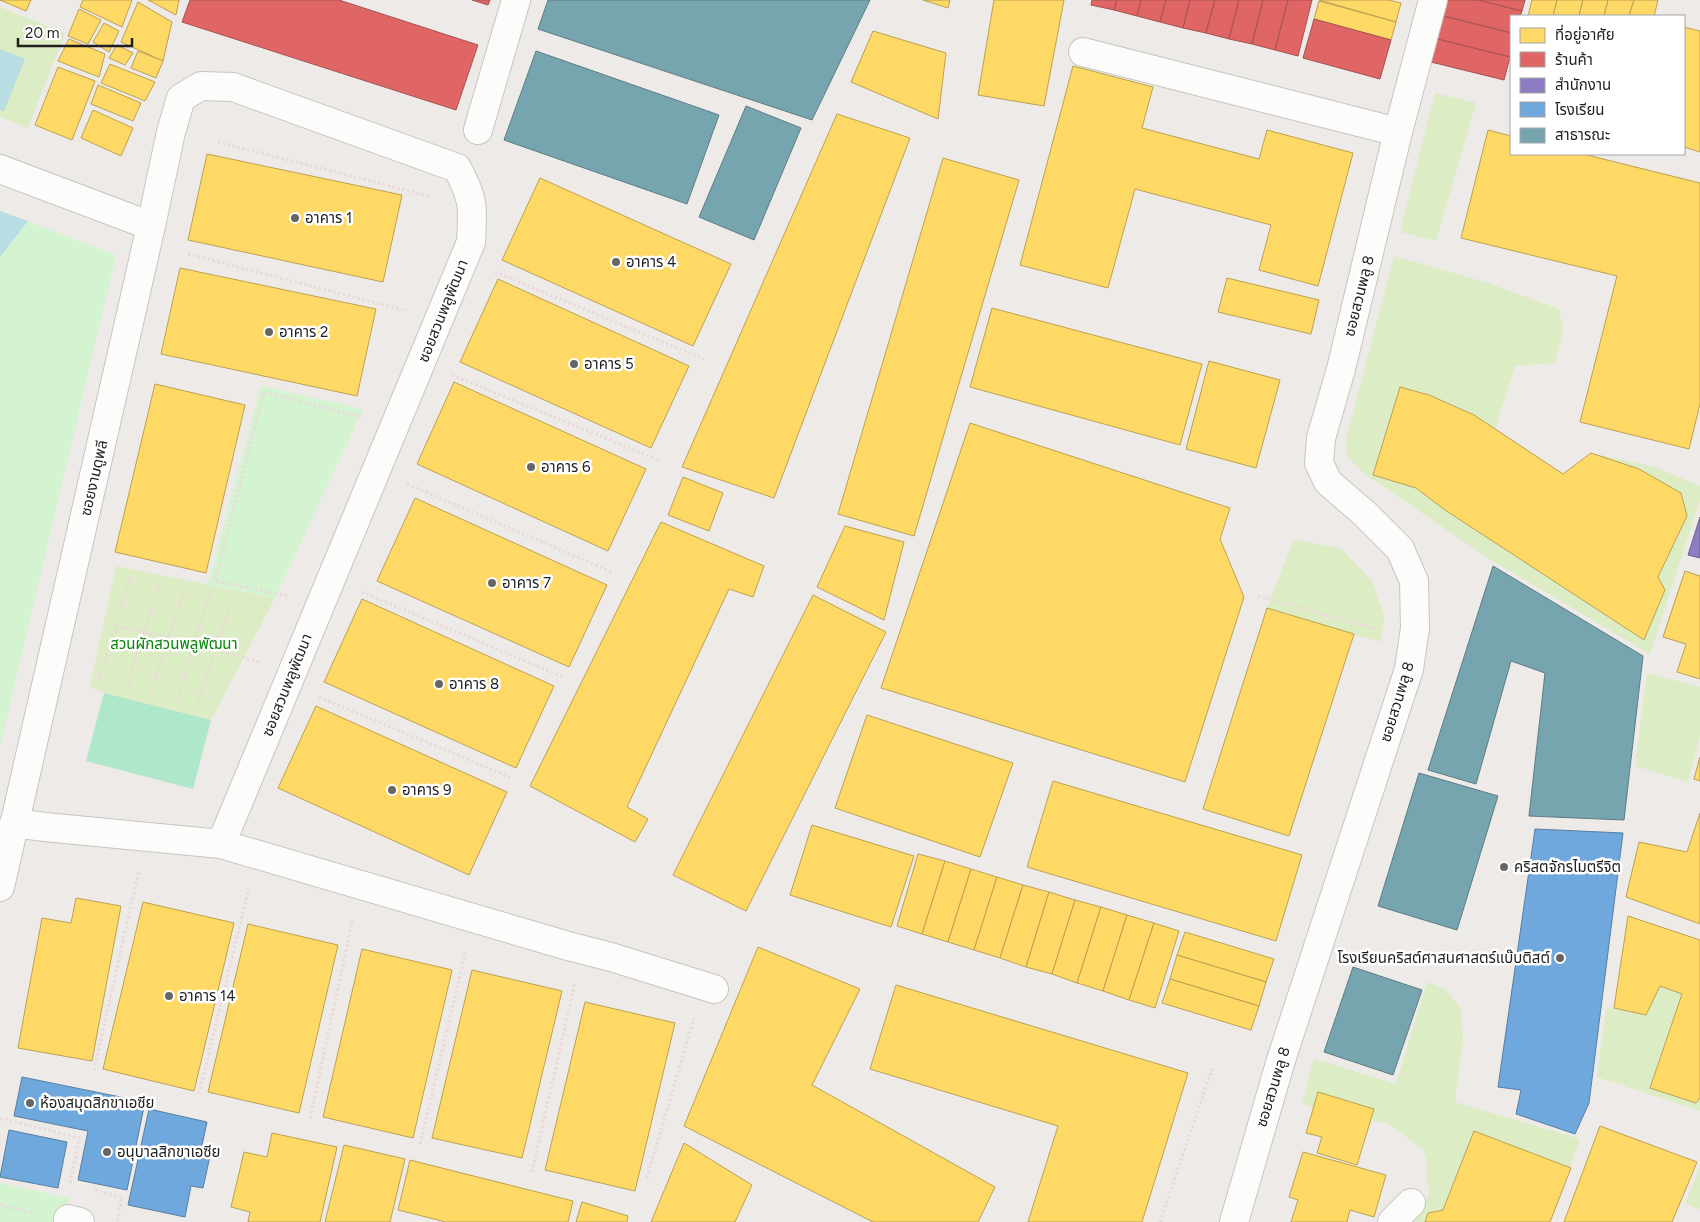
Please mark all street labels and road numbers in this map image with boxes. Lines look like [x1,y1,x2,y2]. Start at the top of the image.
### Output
street label: ซอยสวนพลู 8 [1340,254,1378,338]
street label: ซอยสวนพลูพัฒนา [414,257,472,365]
street label: ซอยงามดูพลี [77,438,111,518]
street label: ซอยสวนพลูพัฒนา [258,631,316,739]
street label: ซอยสวนพลู 8 [1376,660,1418,744]
street label: ซอยสวนพลู 8 [1252,1045,1294,1129]

